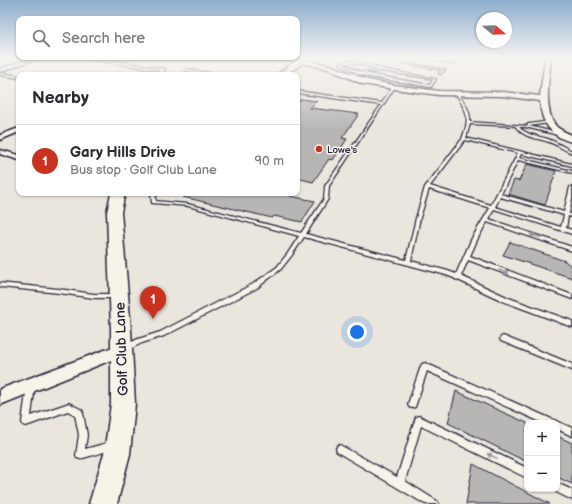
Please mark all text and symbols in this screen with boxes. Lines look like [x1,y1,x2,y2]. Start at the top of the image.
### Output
north arrow [476,12,512,48]
search box [16,16,300,60]
icon: search [30,27,52,49]
text: Search here [62,29,145,48]
text: Nearby [32,88,89,108]
text: Gary Hills Drive [70,143,176,162]
marker: Lowe's [314,144,324,154]
place label: Lowe's [327,144,357,156]
text: 1 [42,153,48,169]
text: 90 m [255,153,284,169]
text: Bus stop · Golf Club Lane [70,162,217,178]
one-way arrow [529,233,541,239]
one-way arrow [498,269,510,275]
pin: 1 [140,286,166,319]
street label: Golf Club Lane [111,302,132,396]
your location [347,322,367,342]
map controls [524,420,560,492]
button: + [524,420,560,456]
one-way arrow [486,453,498,459]
button: − [524,456,560,492]

